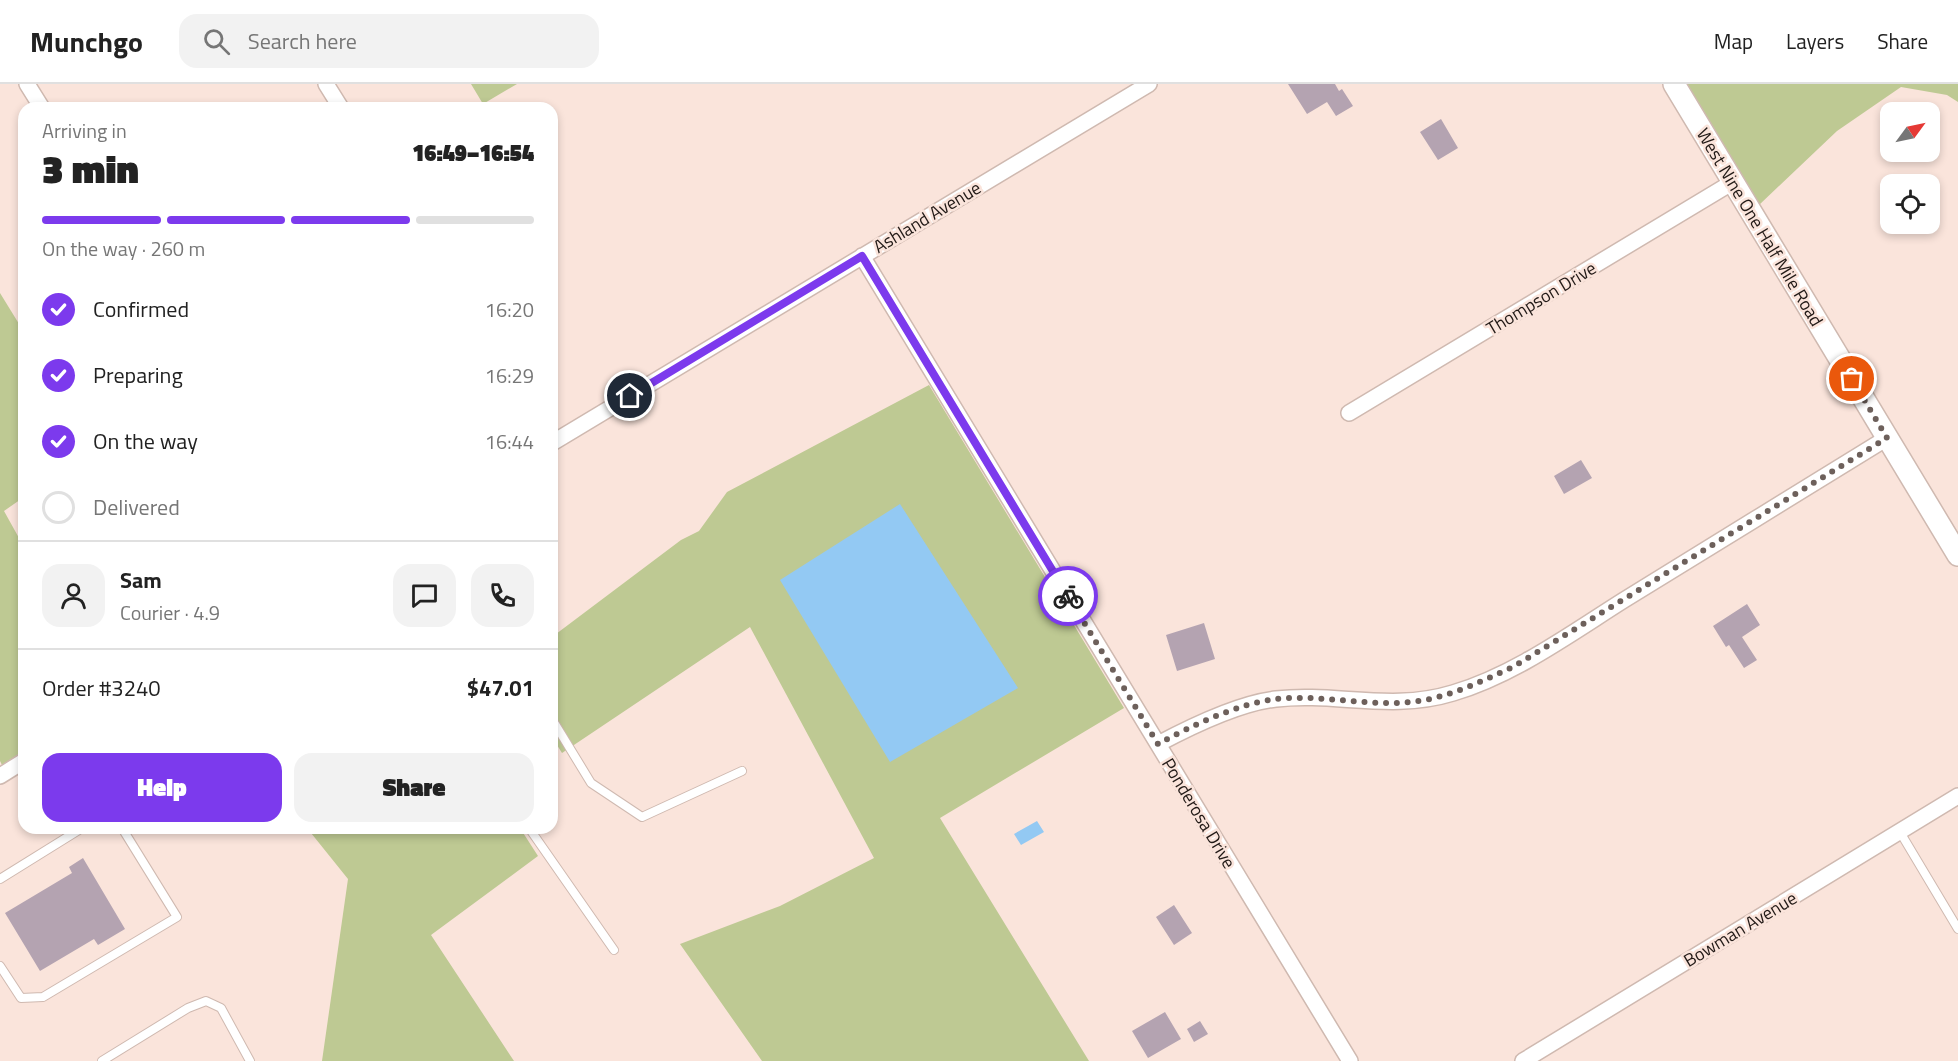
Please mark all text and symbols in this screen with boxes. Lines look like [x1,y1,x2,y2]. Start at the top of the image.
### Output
search box [179,14,599,68]
text: Munchgo [30,20,143,63]
text: Search here [248,24,357,58]
icon: search [200,25,233,58]
text: Map [1714,25,1753,57]
text: Layers [1786,25,1844,57]
text: Share [1877,25,1928,57]
north arrow [1880,102,1940,162]
map controls [1880,102,1940,234]
text: Arriving in [42,115,127,146]
street label: West Nine One Half Mile Road [1690,123,1830,331]
text: 16:49–16:54 [412,136,534,170]
text: 3 min [42,139,139,198]
street label: Ashland Avenue [868,174,986,260]
button: locate [1880,174,1940,234]
text: On the way · 260 m [42,233,205,264]
street label: Thompson Drive [1481,254,1601,342]
text: Confirmed [93,292,189,326]
icon: check [42,293,75,326]
text: 16:20 [485,294,534,325]
pin [1826,353,1877,404]
text: Preparing [93,358,183,392]
icon: check [42,359,75,392]
text: 16:29 [485,360,534,391]
icon: bag [1835,362,1868,395]
pin [604,370,655,421]
icon: home [613,379,646,412]
text: On the way [93,424,198,458]
icon: check [42,425,75,458]
text: 16:44 [485,426,534,457]
text: Delivered [93,490,180,524]
text: Sam [120,563,162,597]
button: person [42,564,105,627]
button: chat [393,564,456,627]
button: phone [471,564,534,627]
courier [1038,566,1098,626]
icon: bike [1052,580,1085,613]
text: Courier · 4.9 [120,597,220,628]
text: Order #3240 [42,671,161,705]
text: $47.01 [467,671,534,705]
button: Help [42,753,282,822]
button: Share [294,753,534,822]
street label: Ponderosa Drive [1155,753,1243,873]
street label: Bowman Avenue [1678,884,1802,974]

